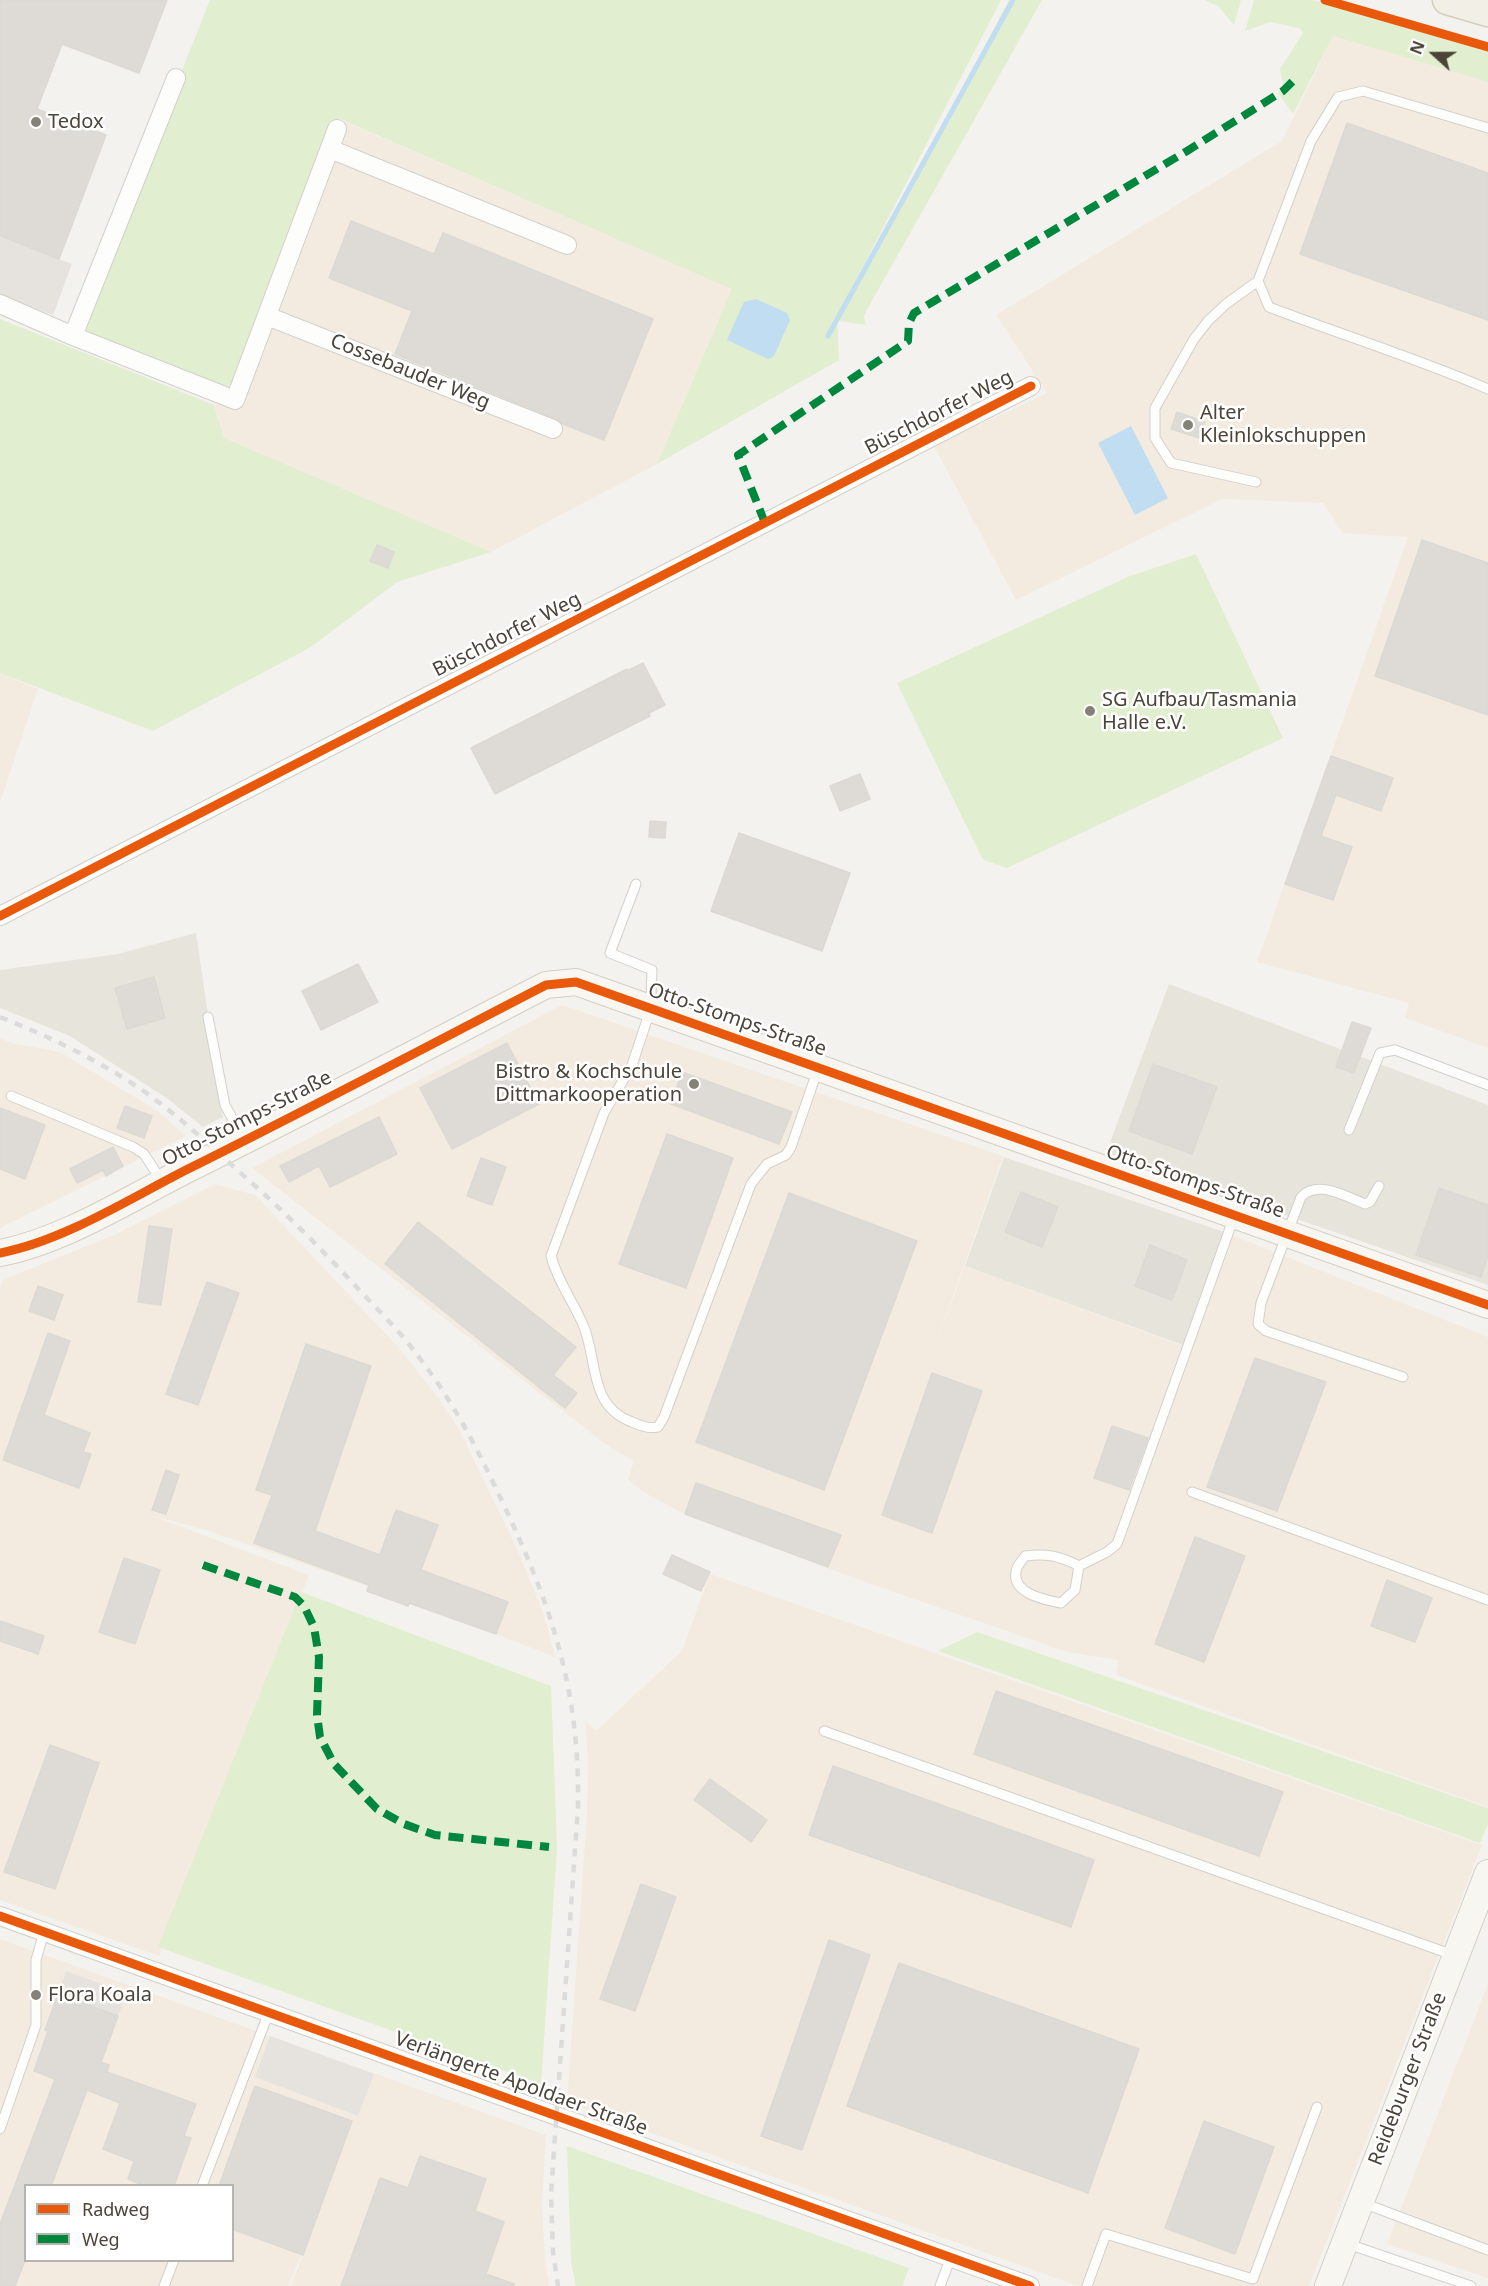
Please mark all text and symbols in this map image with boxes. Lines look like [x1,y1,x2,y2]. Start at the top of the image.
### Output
north arrow [1404,24,1464,84]
text: N [1405,38,1430,58]
place label: Tedox [48,110,104,134]
marker: Tedox [29,115,43,129]
street label: Cossebauder Weg [327,329,493,415]
street label: Büschdorfer Weg [861,365,1017,461]
place label: Alter Kleinlokschuppen [1200,401,1366,448]
marker: Alter Kleinlokschuppen [1181,418,1195,432]
street label: Büschdorfer Weg [429,587,585,683]
place label: SG Aufbau/Tasmania Halle e.V. [1102,688,1297,735]
marker: SG Aufbau/Tasmania Halle e.V. [1083,704,1097,718]
street label: Otto-Stomps-Straße [645,978,829,1062]
place label: Bistro & Kochschule Dittmarkooperation [495,1060,682,1107]
street label: Otto-Stomps-Straße [158,1066,336,1172]
marker: Bistro & Kochschule Dittmarkooperation [687,1077,701,1091]
street label: Otto-Stomps-Straße [1103,1140,1287,1224]
place label: Flora Koala [48,1983,152,2007]
marker: Flora Koala [29,1988,43,2002]
street label: Reideburger Straße [1364,1989,1452,2169]
street label: Verlängerte Apoldaer Straße [391,2027,651,2141]
legend [24,2184,234,2262]
text: Radweg [82,2197,150,2221]
text: Weg [82,2227,120,2251]

